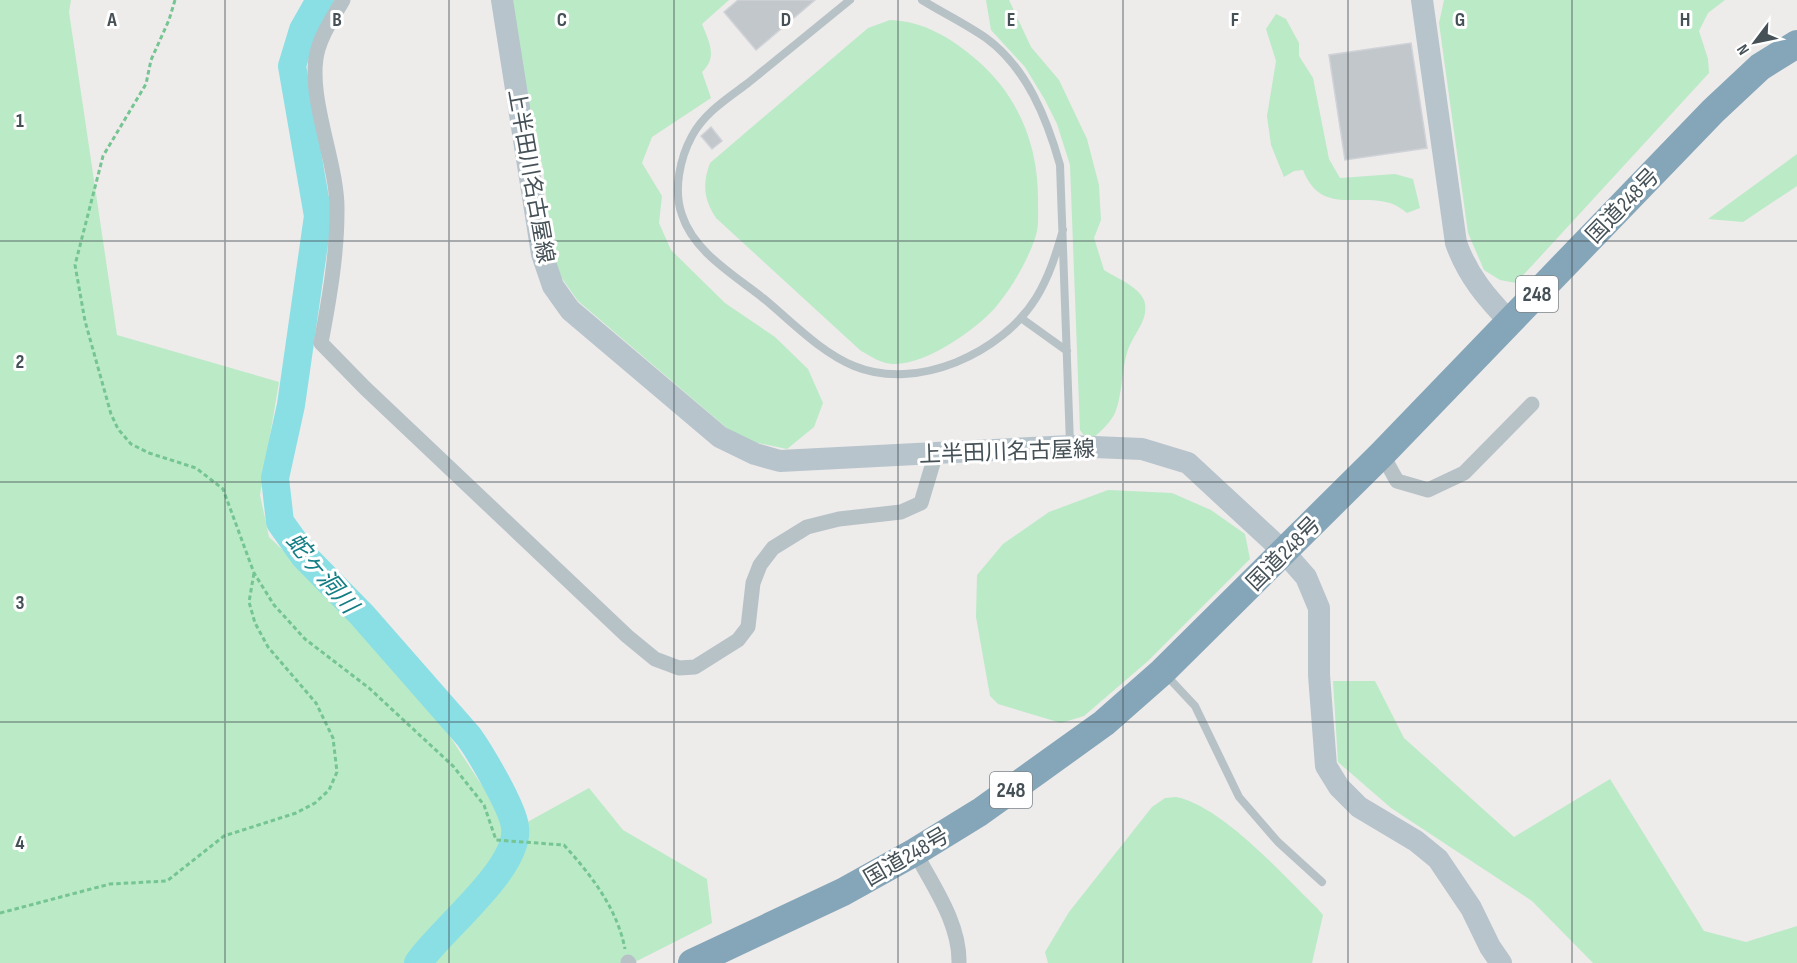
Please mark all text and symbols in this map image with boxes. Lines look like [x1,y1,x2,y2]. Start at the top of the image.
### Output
text: A [106,8,117,32]
text: B [332,8,342,32]
text: C [557,8,567,32]
text: D [781,8,791,32]
text: E [1007,8,1015,32]
text: F [1231,8,1239,32]
text: G [1455,8,1465,32]
text: H [1680,8,1690,32]
north arrow [1725,12,1785,72]
text: N [1733,40,1754,58]
street label: 上半田川名古屋線 [502,87,559,265]
text: 1 [16,109,24,133]
street label: 国道248号 [1581,163,1665,249]
road number: 248 [1516,276,1558,312]
text: 2 [16,350,24,374]
street label: 上半田川名古屋線 [919,436,1095,469]
street label: 国道248号 [1241,511,1327,597]
water label: 蛇ヶ洞川 [280,527,366,622]
text: 3 [16,591,25,615]
road number: 248 [990,772,1032,808]
street label: 国道248号 [859,822,954,892]
text: 4 [15,831,25,855]

